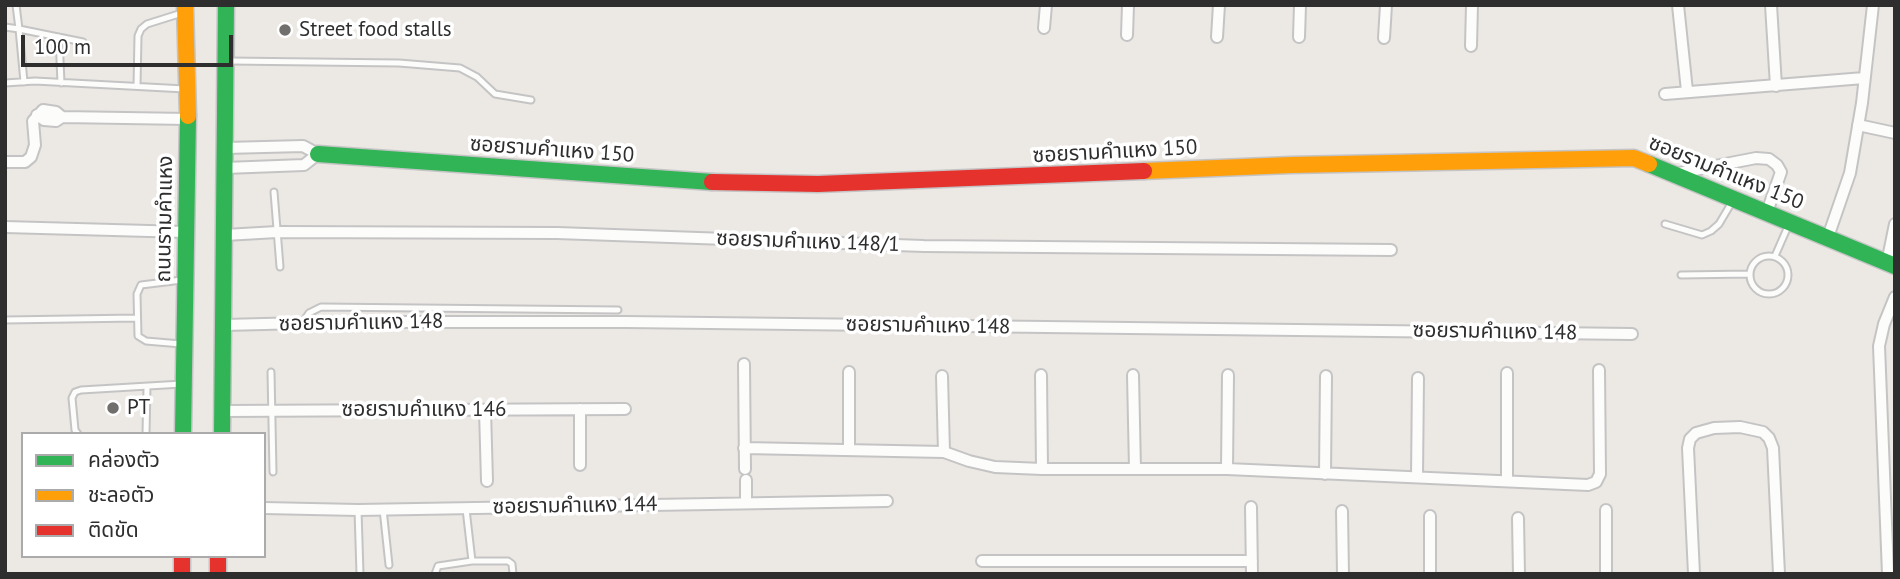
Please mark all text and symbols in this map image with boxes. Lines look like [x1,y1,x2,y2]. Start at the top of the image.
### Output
place label: Street food stalls [299,17,452,43]
scale bar [24,21,236,65]
marker: Street food stalls [277,22,293,38]
text: 100 m [34,33,91,60]
street label: ซอยรามคำแหง 150 [1645,130,1807,216]
street label: ซอยรามคำแหง 150 [469,132,635,168]
street label: ซอยรามคำแหง 150 [1032,135,1198,169]
street label: ถนนรามคำแหง [151,155,179,283]
street label: ซอยรามคำแหง 148/1 [716,226,900,258]
street label: ซอยรามคำแหง 148 [278,309,444,337]
street label: ซอยรามคำแหง 148 [845,312,1011,340]
street label: ซอยรามคำแหง 148 [1412,318,1578,346]
place label: PT [127,395,150,421]
street label: ซอยรามคำแหง 146 [342,397,506,423]
marker: PT [105,400,121,416]
legend [21,432,266,558]
text: คล่องตัว [88,446,160,473]
text: ชะลอตัว [88,481,154,508]
street label: ซอยรามคำแหง 144 [492,492,658,520]
text: ติดขัด [88,516,139,543]

